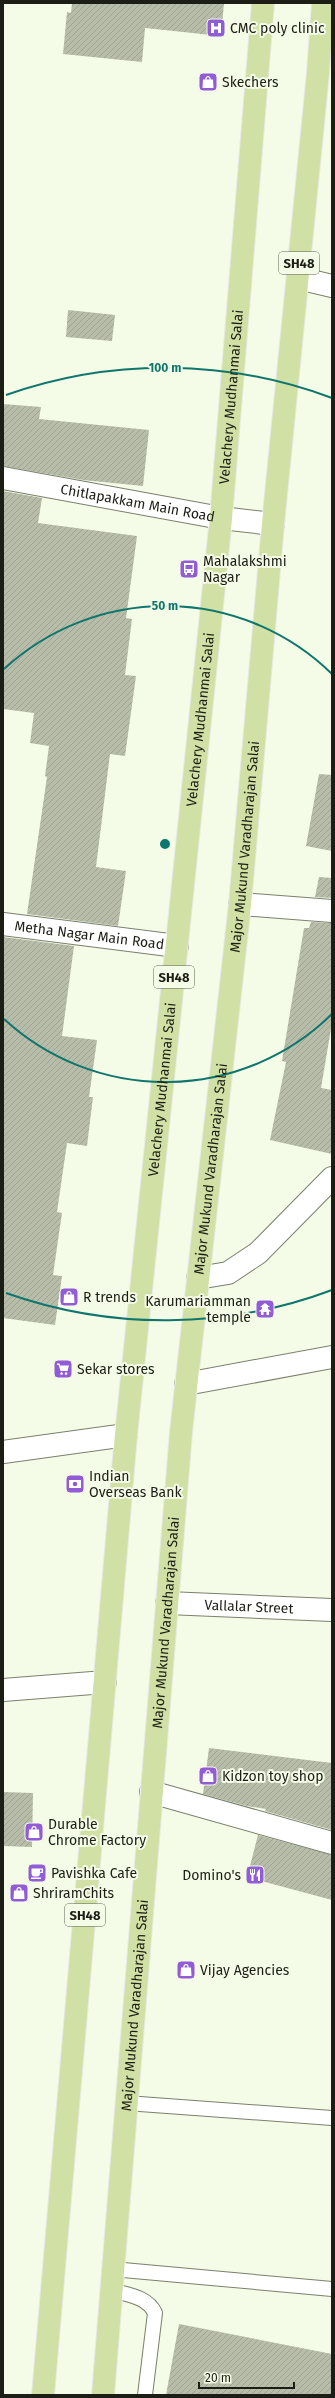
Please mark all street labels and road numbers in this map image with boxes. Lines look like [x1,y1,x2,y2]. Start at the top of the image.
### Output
road number: SH48 [279,252,319,274]
street label: Velachery Mudhanmai Salai [216,309,247,485]
street label: Chitlapakkam Main Road [59,481,216,526]
street label: Velachery Mudhanmai Salai [183,632,218,807]
street label: Major Mukund Varadharajan Salai [227,740,263,953]
street label: Metha Nagar Main Road [13,918,165,953]
road number: SH48 [154,966,194,988]
street label: Velachery Mudhanmai Salai [145,1002,180,1177]
street label: Major Mukund Varadharajan Salai [191,1062,231,1275]
street label: Major Mukund Varadharajan Salai [149,1516,183,1729]
street label: Vallalar Street [204,1597,295,1617]
street label: Major Mukund Varadharajan Salai [118,1899,152,2112]
road number: SH48 [65,1904,105,1926]

